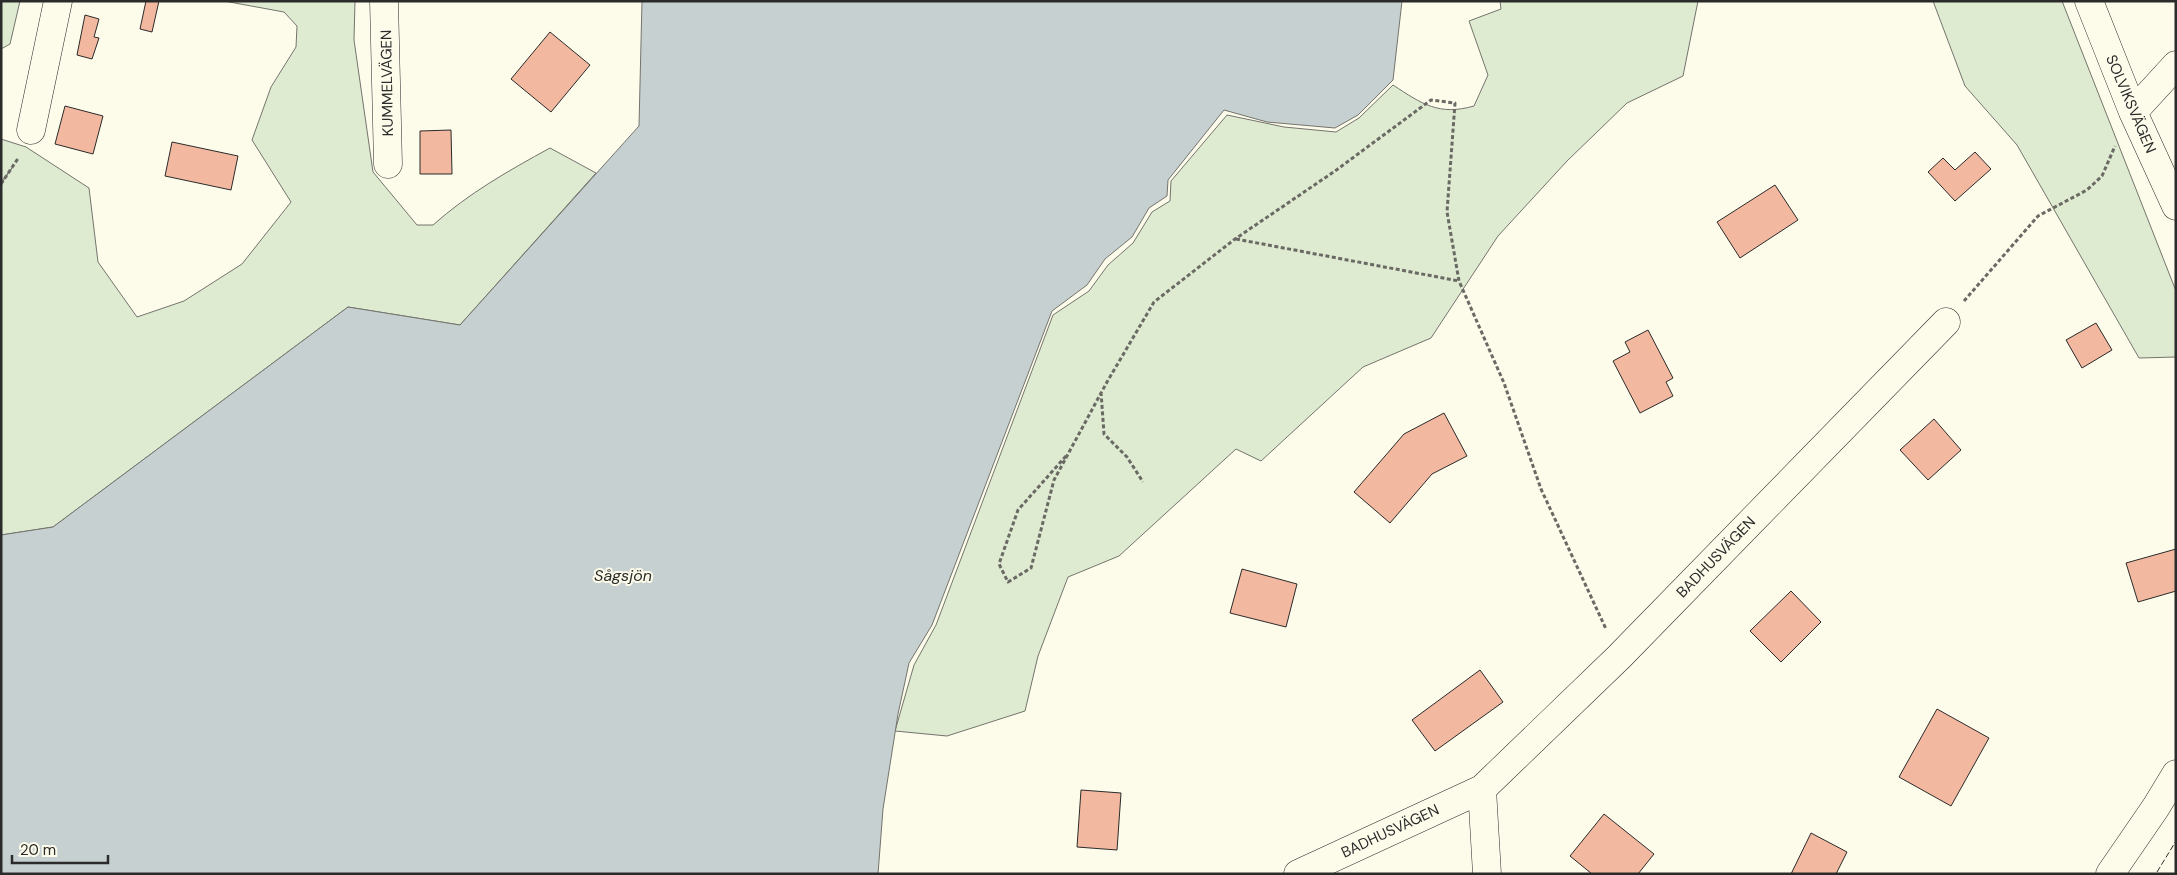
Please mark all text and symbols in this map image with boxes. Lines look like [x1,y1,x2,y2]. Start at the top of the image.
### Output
street label: KUMMELVÄGEN [376,30,398,136]
street label: SOLVIKSVÄGEN [2101,52,2161,156]
street label: BADHUSVÄGEN [1672,512,1760,602]
water label: Sågsjön [594,565,652,586]
street label: BADHUSVÄGEN [1338,800,1442,862]
scale bar [12,832,109,864]
text: 20 m [20,840,56,860]

